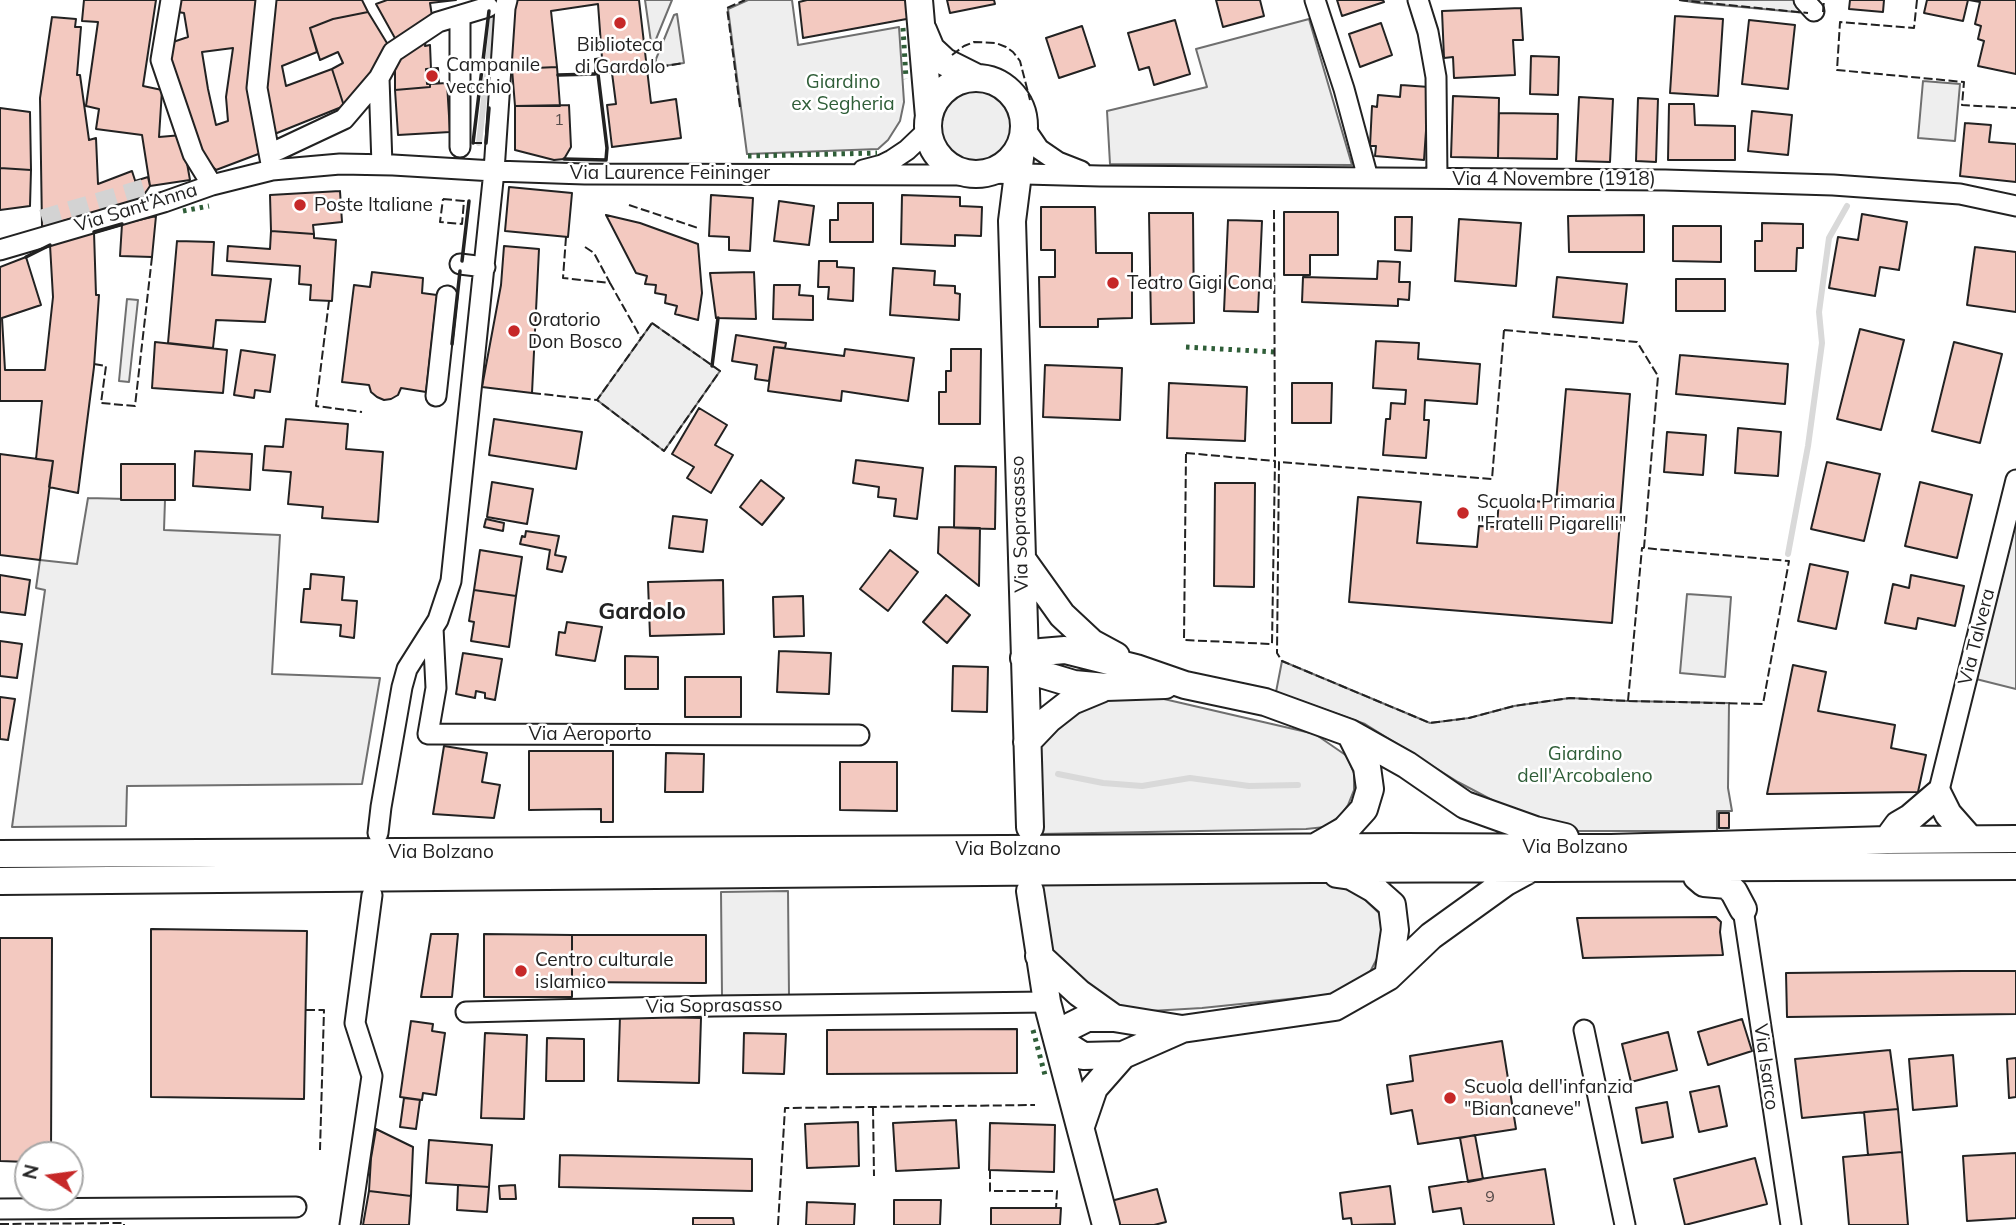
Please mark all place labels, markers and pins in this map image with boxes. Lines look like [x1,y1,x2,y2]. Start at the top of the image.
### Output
marker: Biblioteca di Gardolo [612,15,628,31]
place label: Biblioteca di Gardolo [575,34,665,78]
place label: Campanile vecchio [446,54,540,98]
marker: Campanile vecchio [424,68,440,84]
place label: Poste Italiane [314,194,433,216]
marker: Poste Italiane [292,197,308,213]
place label: Teatro Gigi Cona [1127,272,1273,294]
marker: Teatro Gigi Cona [1105,275,1121,291]
place label: Oratorio Don Bosco [528,309,622,353]
marker: Oratorio Don Bosco [506,323,522,339]
place label: Scuola Primaria "Fratelli Pigarelli" [1477,491,1626,535]
marker: Scuola Primaria "Fratelli Pigarelli" [1455,505,1471,521]
place label: Centro culturale islamico [535,949,674,993]
marker: Centro culturale islamico [513,963,529,979]
place label: Scuola dell'infanzia "Biancaneve" [1464,1076,1633,1120]
marker: Scuola dell'infanzia "Biancaneve" [1442,1090,1458,1106]

